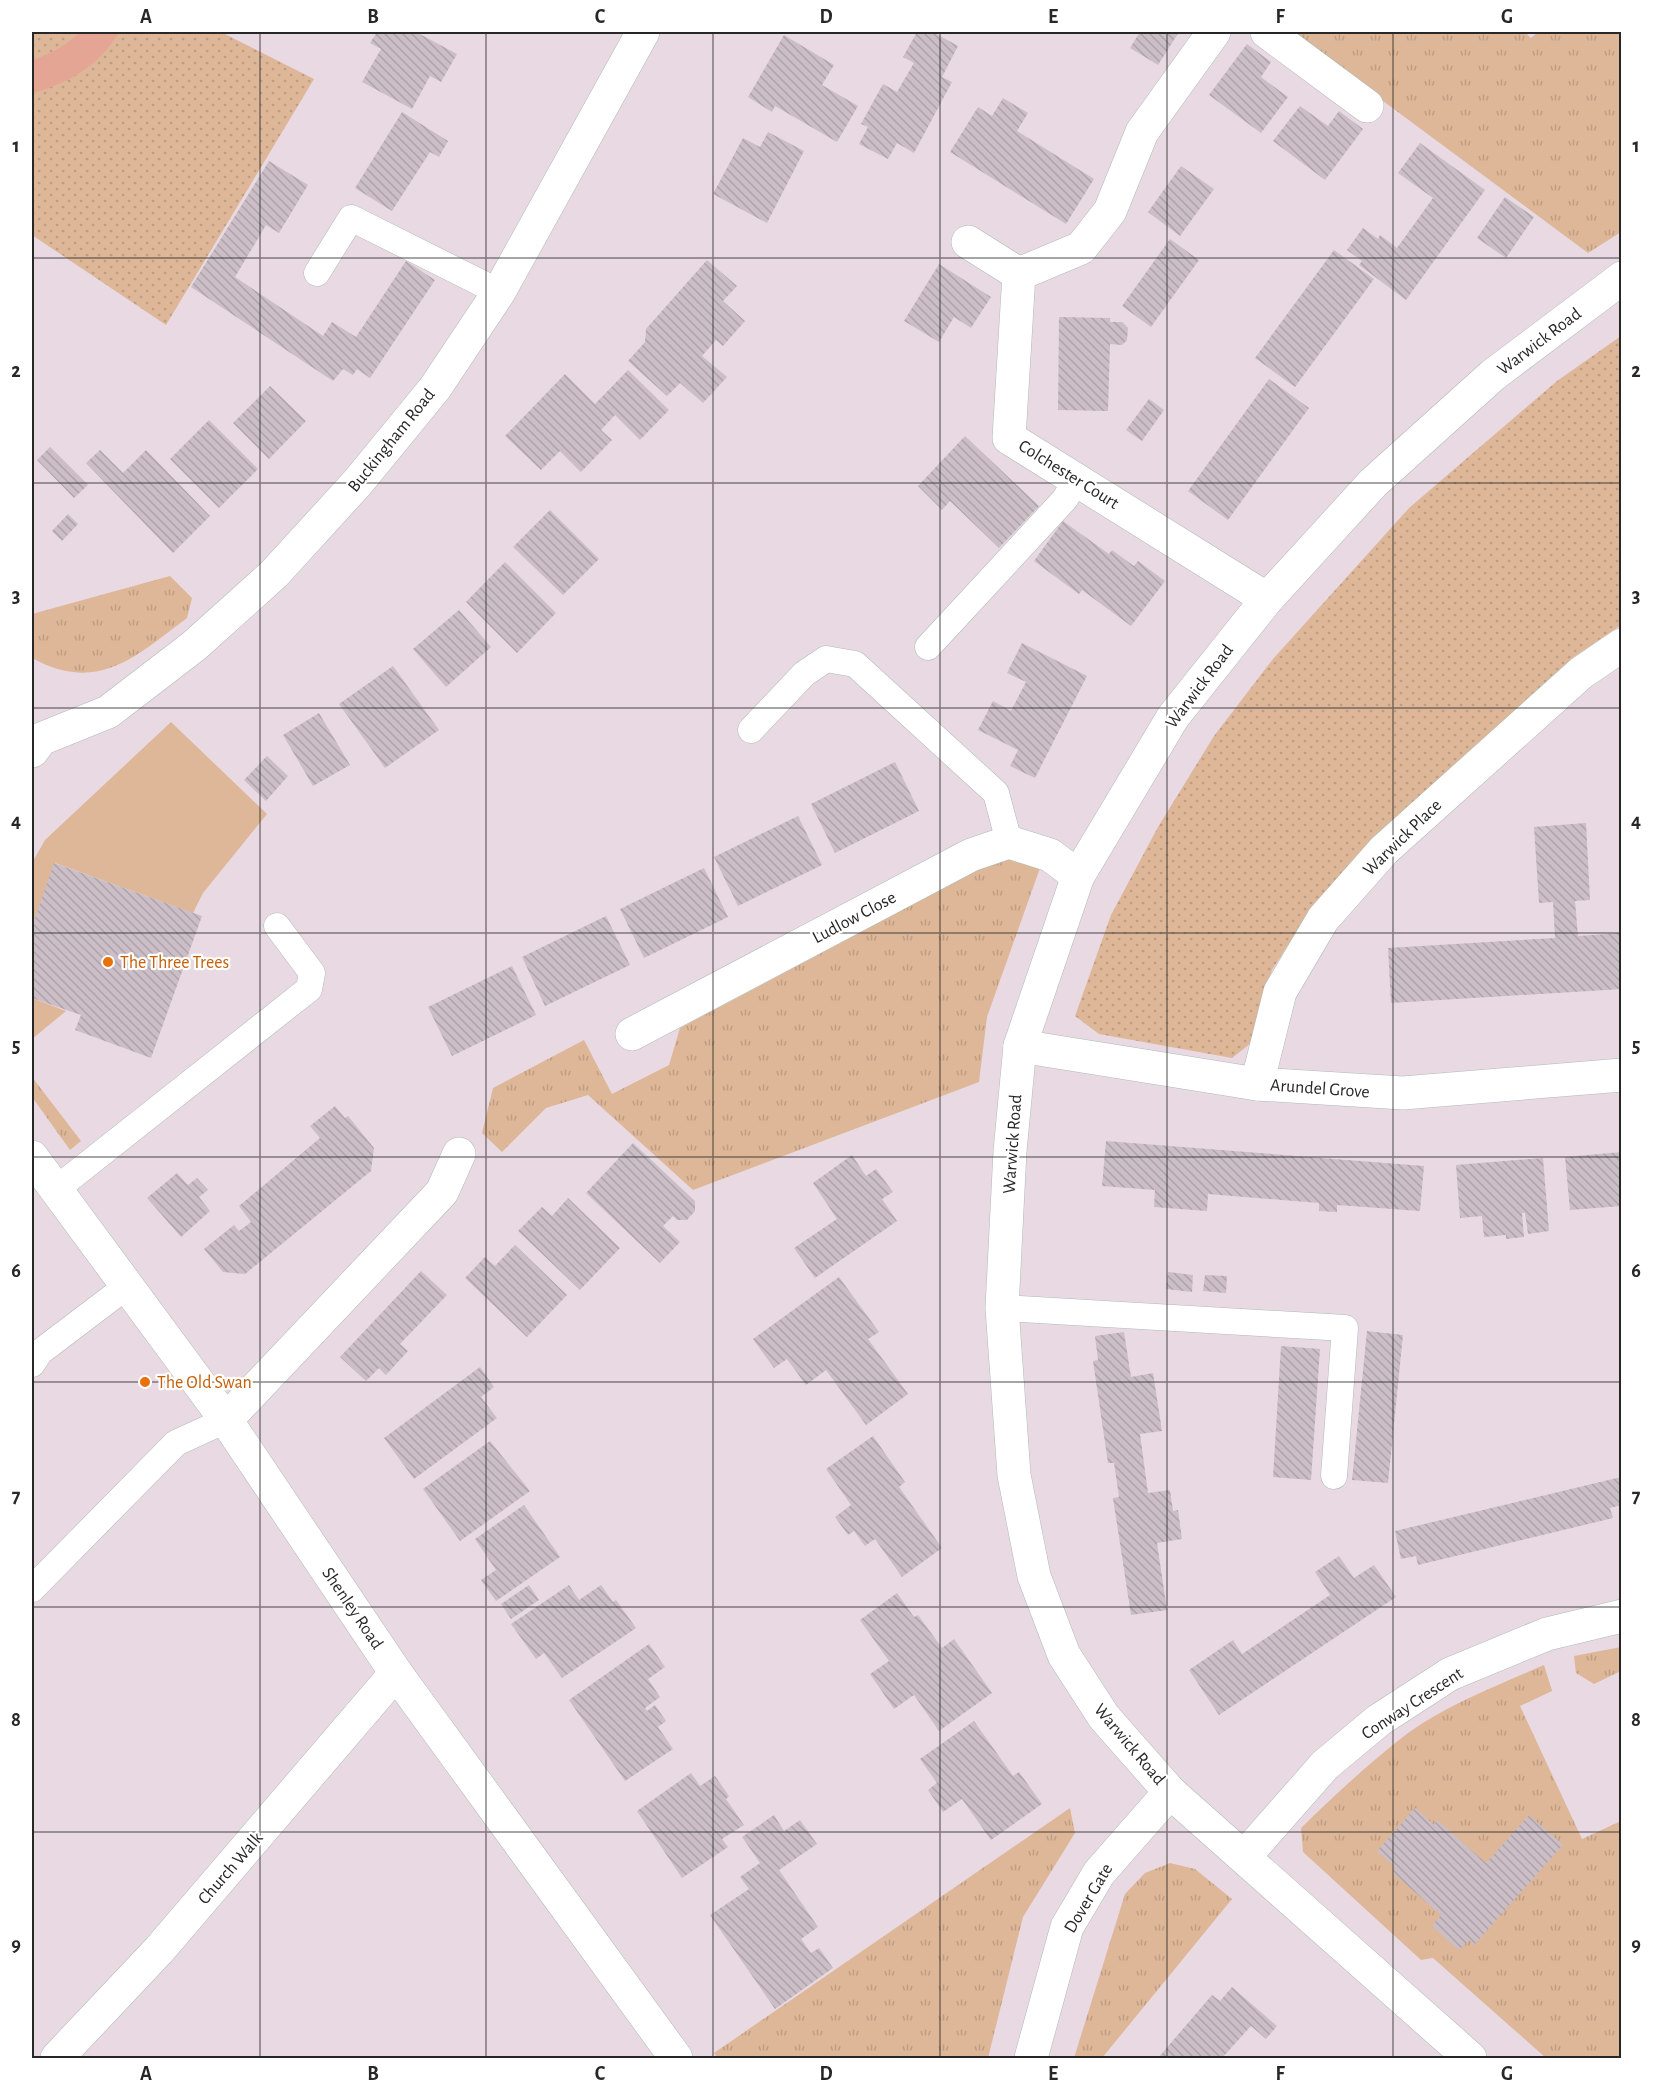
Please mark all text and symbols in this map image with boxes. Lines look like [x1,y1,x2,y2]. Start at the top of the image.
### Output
text: A [140,7,152,27]
text: B [367,7,379,27]
text: C [595,7,606,27]
text: D [819,7,833,27]
text: E [1048,7,1058,27]
text: F [1275,7,1285,27]
text: G [1501,7,1513,27]
text: 1 [12,136,20,156]
text: 1 [1632,136,1640,156]
street label: Warwick Road [1494,305,1585,379]
text: 2 [11,361,21,381]
text: 2 [1631,361,1641,381]
street label: Buckingham Road [345,386,439,496]
street label: Colchester Court [1015,437,1122,513]
text: 3 [12,586,20,606]
text: 3 [1632,586,1640,606]
street label: Warwick Road [1163,641,1237,732]
street label: Warwick Place [1360,796,1445,879]
text: 4 [11,811,21,831]
text: 4 [1631,811,1641,831]
street label: Ludlow Close [810,888,899,947]
place label: The Three Trees [120,954,229,972]
marker: The Three Trees [101,955,115,969]
text: 5 [12,1036,20,1056]
text: 5 [1632,1036,1640,1056]
street label: Arundel Grove [1269,1077,1370,1101]
street label: Warwick Road [1001,1094,1025,1194]
text: 6 [11,1261,21,1281]
text: 6 [1631,1261,1641,1281]
place label: The Old Swan [157,1374,252,1392]
marker: The Old Swan [138,1375,152,1389]
text: 7 [12,1486,21,1506]
text: 7 [1632,1486,1641,1506]
street label: Shenley Road [318,1564,386,1653]
street label: Conway Crescent [1358,1664,1467,1743]
street label: Warwick Road [1090,1701,1168,1789]
text: 8 [11,1710,21,1730]
text: 8 [1631,1710,1641,1730]
street label: Church Walk [195,1829,267,1908]
street label: Dover Gate [1061,1861,1117,1936]
text: 9 [11,1935,21,1955]
text: 9 [1631,1935,1641,1955]
text: A [140,2064,152,2084]
text: B [367,2064,379,2084]
text: C [595,2064,606,2084]
text: D [819,2064,833,2084]
text: E [1048,2064,1058,2084]
text: F [1275,2064,1285,2084]
text: G [1501,2064,1513,2084]

